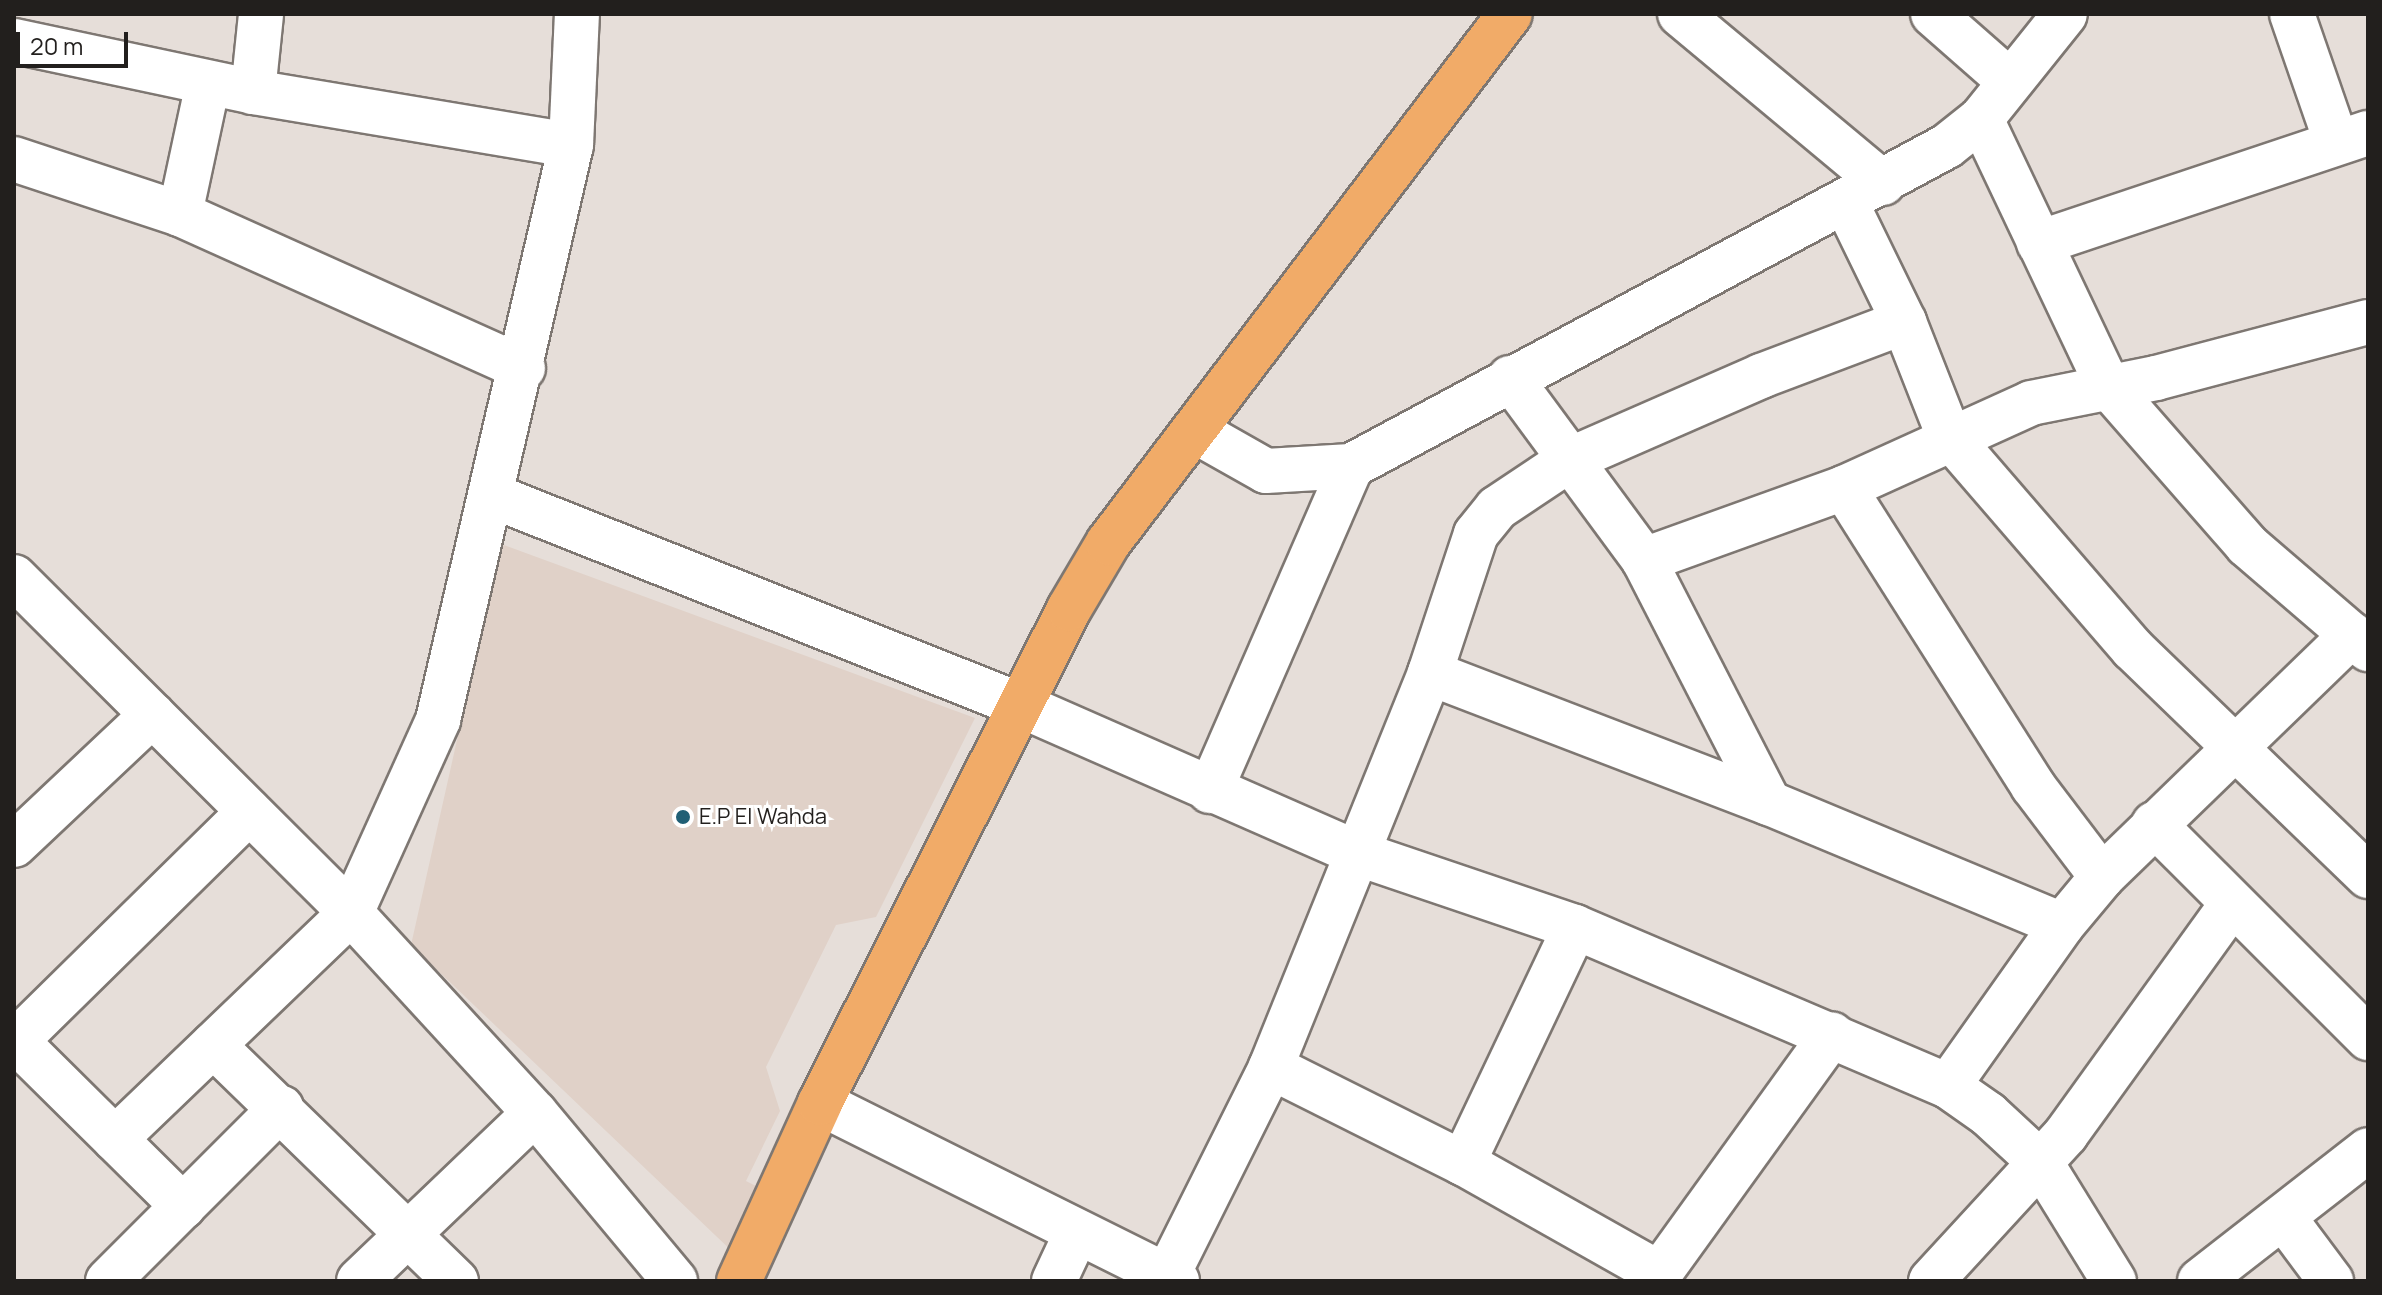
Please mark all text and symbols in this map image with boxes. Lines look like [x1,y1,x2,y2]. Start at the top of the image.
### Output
scale bar [20,16,132,66]
text: 20 m [30,29,83,62]
place label: E.P El Wahda [699,804,827,830]
marker: E.P El Wahda [674,808,692,826]

